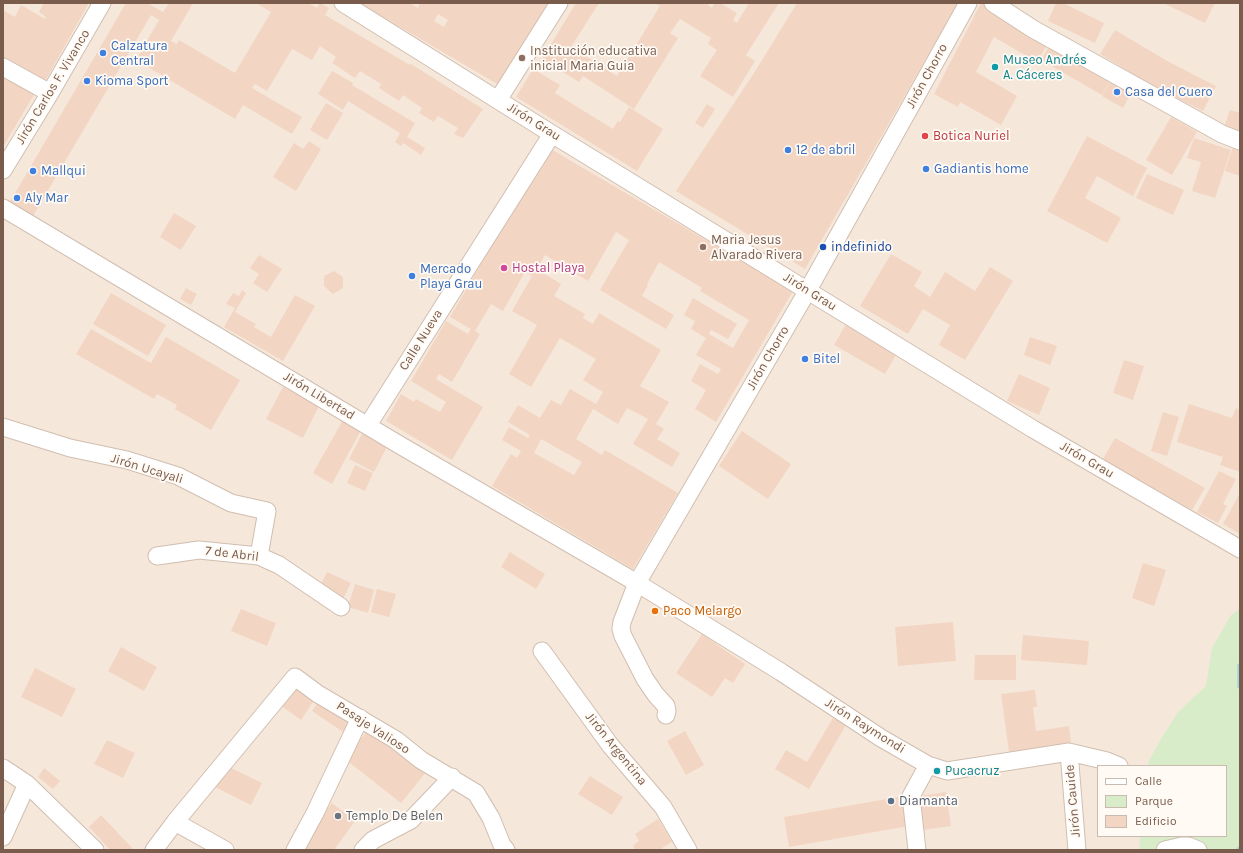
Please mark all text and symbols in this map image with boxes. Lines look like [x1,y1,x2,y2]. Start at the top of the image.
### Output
street label: Jirón Carlos F. Vivanco [13,27,93,147]
place label: Calzatura Central [111,38,168,69]
street label: Jirón Chorro [903,41,951,111]
place label: Institución educativa inicial Maria Guia [530,43,657,74]
marker: Calzatura Central [98,48,108,58]
place label: Museo Andrés A. Cáceres [1003,52,1087,83]
marker: Institución educativa inicial Maria Guia [517,53,527,63]
marker: Museo Andrés A. Cáceres [990,62,1000,72]
place label: Kioma Sport [95,73,168,89]
marker: Kioma Sport [82,76,92,86]
place label: Casa del Cuero [1125,84,1213,100]
marker: Casa del Cuero [1112,87,1122,97]
street label: Jirón Grau [504,99,564,145]
place label: Botica Nuriel [933,128,1010,144]
marker: Botica Nuriel [920,131,930,141]
place label: 12 de abril [796,142,855,158]
marker: 12 de abril [783,145,793,155]
place label: Gadiantis home [934,161,1029,177]
place label: Mallqui [41,163,86,179]
marker: Gadiantis home [921,164,931,174]
marker: Mallqui [28,166,38,176]
place label: Aly Mar [25,190,68,206]
marker: Aly Mar [12,193,22,203]
place label: Maria Jesus Alvarado Rivera [711,232,802,263]
place label: indefinido [831,239,892,255]
marker: Maria Jesus Alvarado Rivera [698,242,708,252]
marker: indefinido [818,242,828,252]
place label: Hostal Playa [512,260,585,276]
place label: Mercado Playa Grau [420,261,482,292]
marker: Hostal Playa [499,263,509,273]
street label: Jirón Grau [780,269,840,315]
marker: Mercado Playa Grau [407,271,417,281]
street label: Calle Nueva [396,306,446,374]
street label: Jirón Chorro [743,323,793,393]
place label: Bitel [813,351,840,367]
marker: Bitel [800,354,810,364]
street label: Jirón Libertad [280,369,358,423]
street label: Jirón Grau [1057,438,1117,482]
street label: Jirón Ucayali [109,451,185,487]
street label: 7 de Abril [204,543,260,565]
place label: Paco Melargo [663,603,742,619]
marker: Paco Melargo [650,606,660,616]
street label: Jirón Raymondi [822,695,908,757]
street label: Pasaje Valioso [333,698,413,758]
street label: Jirón Argentina [582,709,650,789]
place label: Pucacruz [945,763,999,779]
street label: Jirón Cauide [1062,764,1084,838]
legend [1097,765,1227,837]
marker: Pucacruz [932,766,942,776]
text: Calle [1135,774,1162,788]
place label: Diamanta [899,793,958,809]
text: Parque [1135,794,1173,808]
marker: Diamanta [886,796,896,806]
place label: Templo De Belen [346,808,443,824]
marker: Templo De Belen [333,811,343,821]
text: Edificio [1135,814,1176,828]

